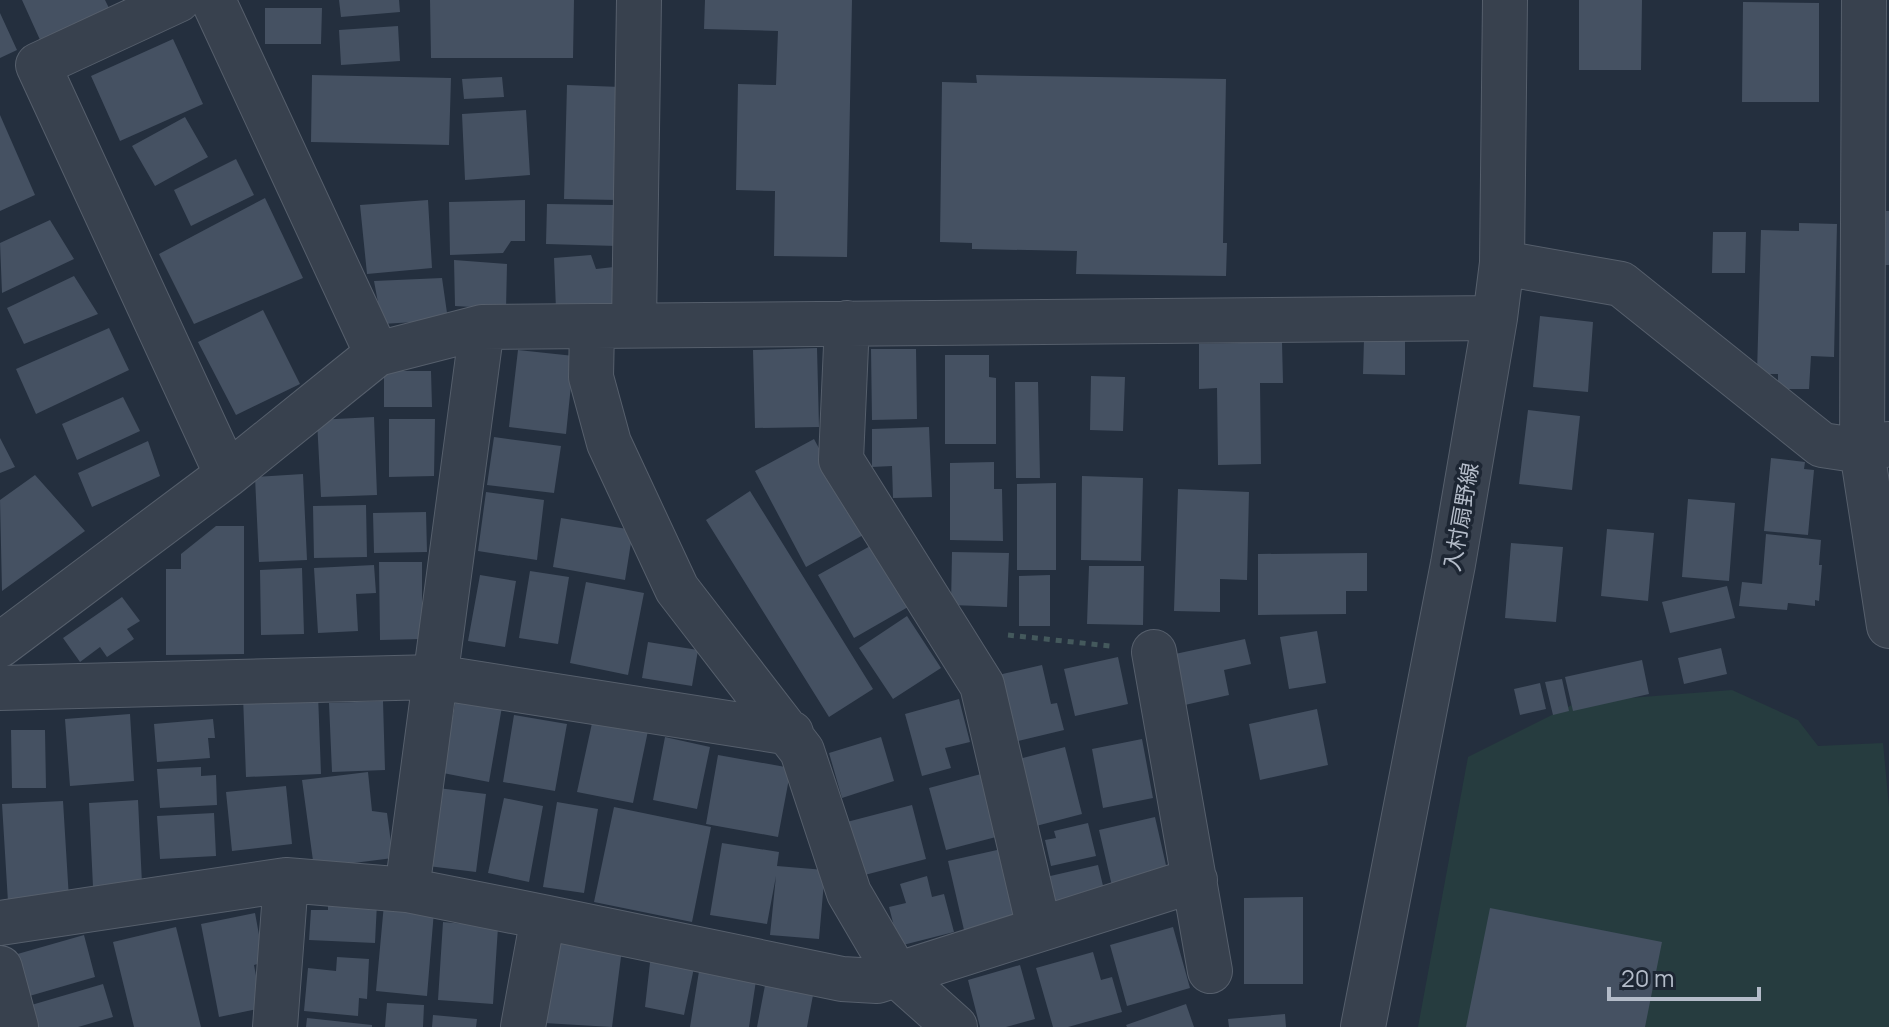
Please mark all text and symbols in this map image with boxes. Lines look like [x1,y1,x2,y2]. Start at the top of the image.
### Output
street label: 入村扇野線 [1437,460,1485,574]
scale bar [1609,951,1759,1001]
text: 20 m [1621,961,1674,994]

